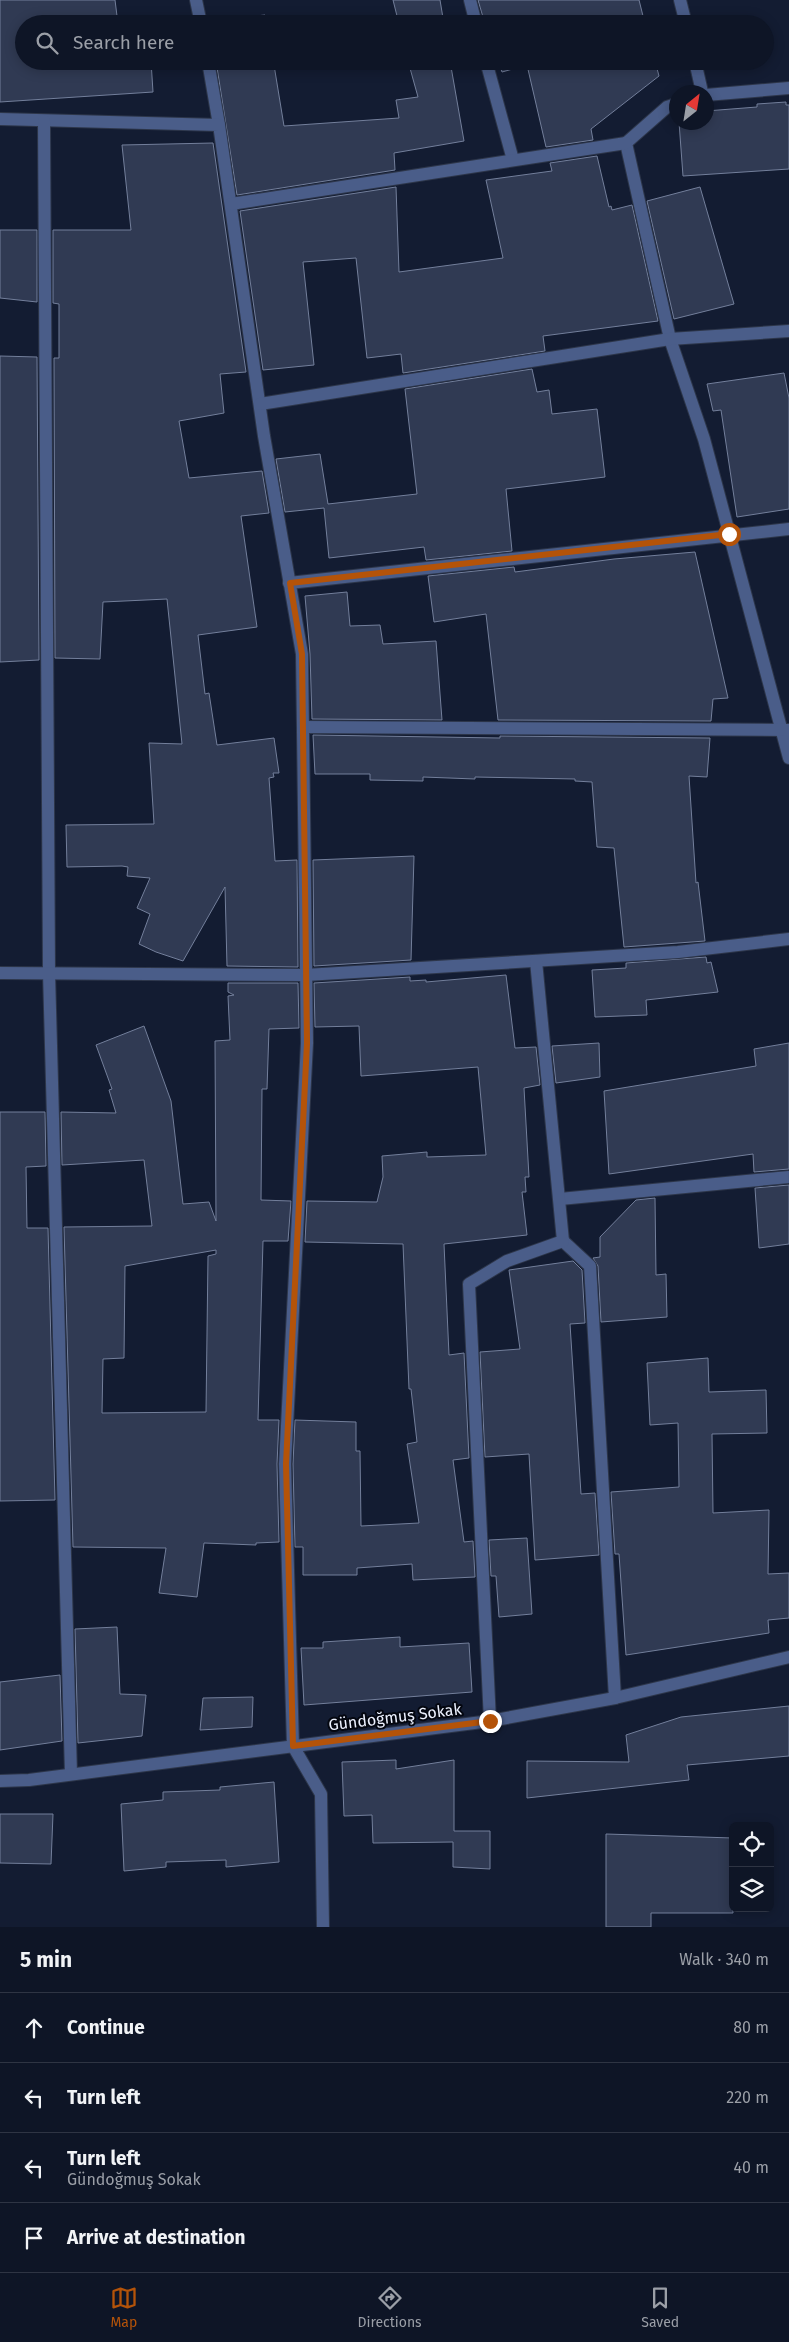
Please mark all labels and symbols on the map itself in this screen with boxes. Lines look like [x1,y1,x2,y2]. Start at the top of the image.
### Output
north arrow [669,85,714,130]
route start [718,523,741,546]
street label: Gündoğmuş Sokak [328,1699,463,1736]
route end [479,1710,502,1733]

